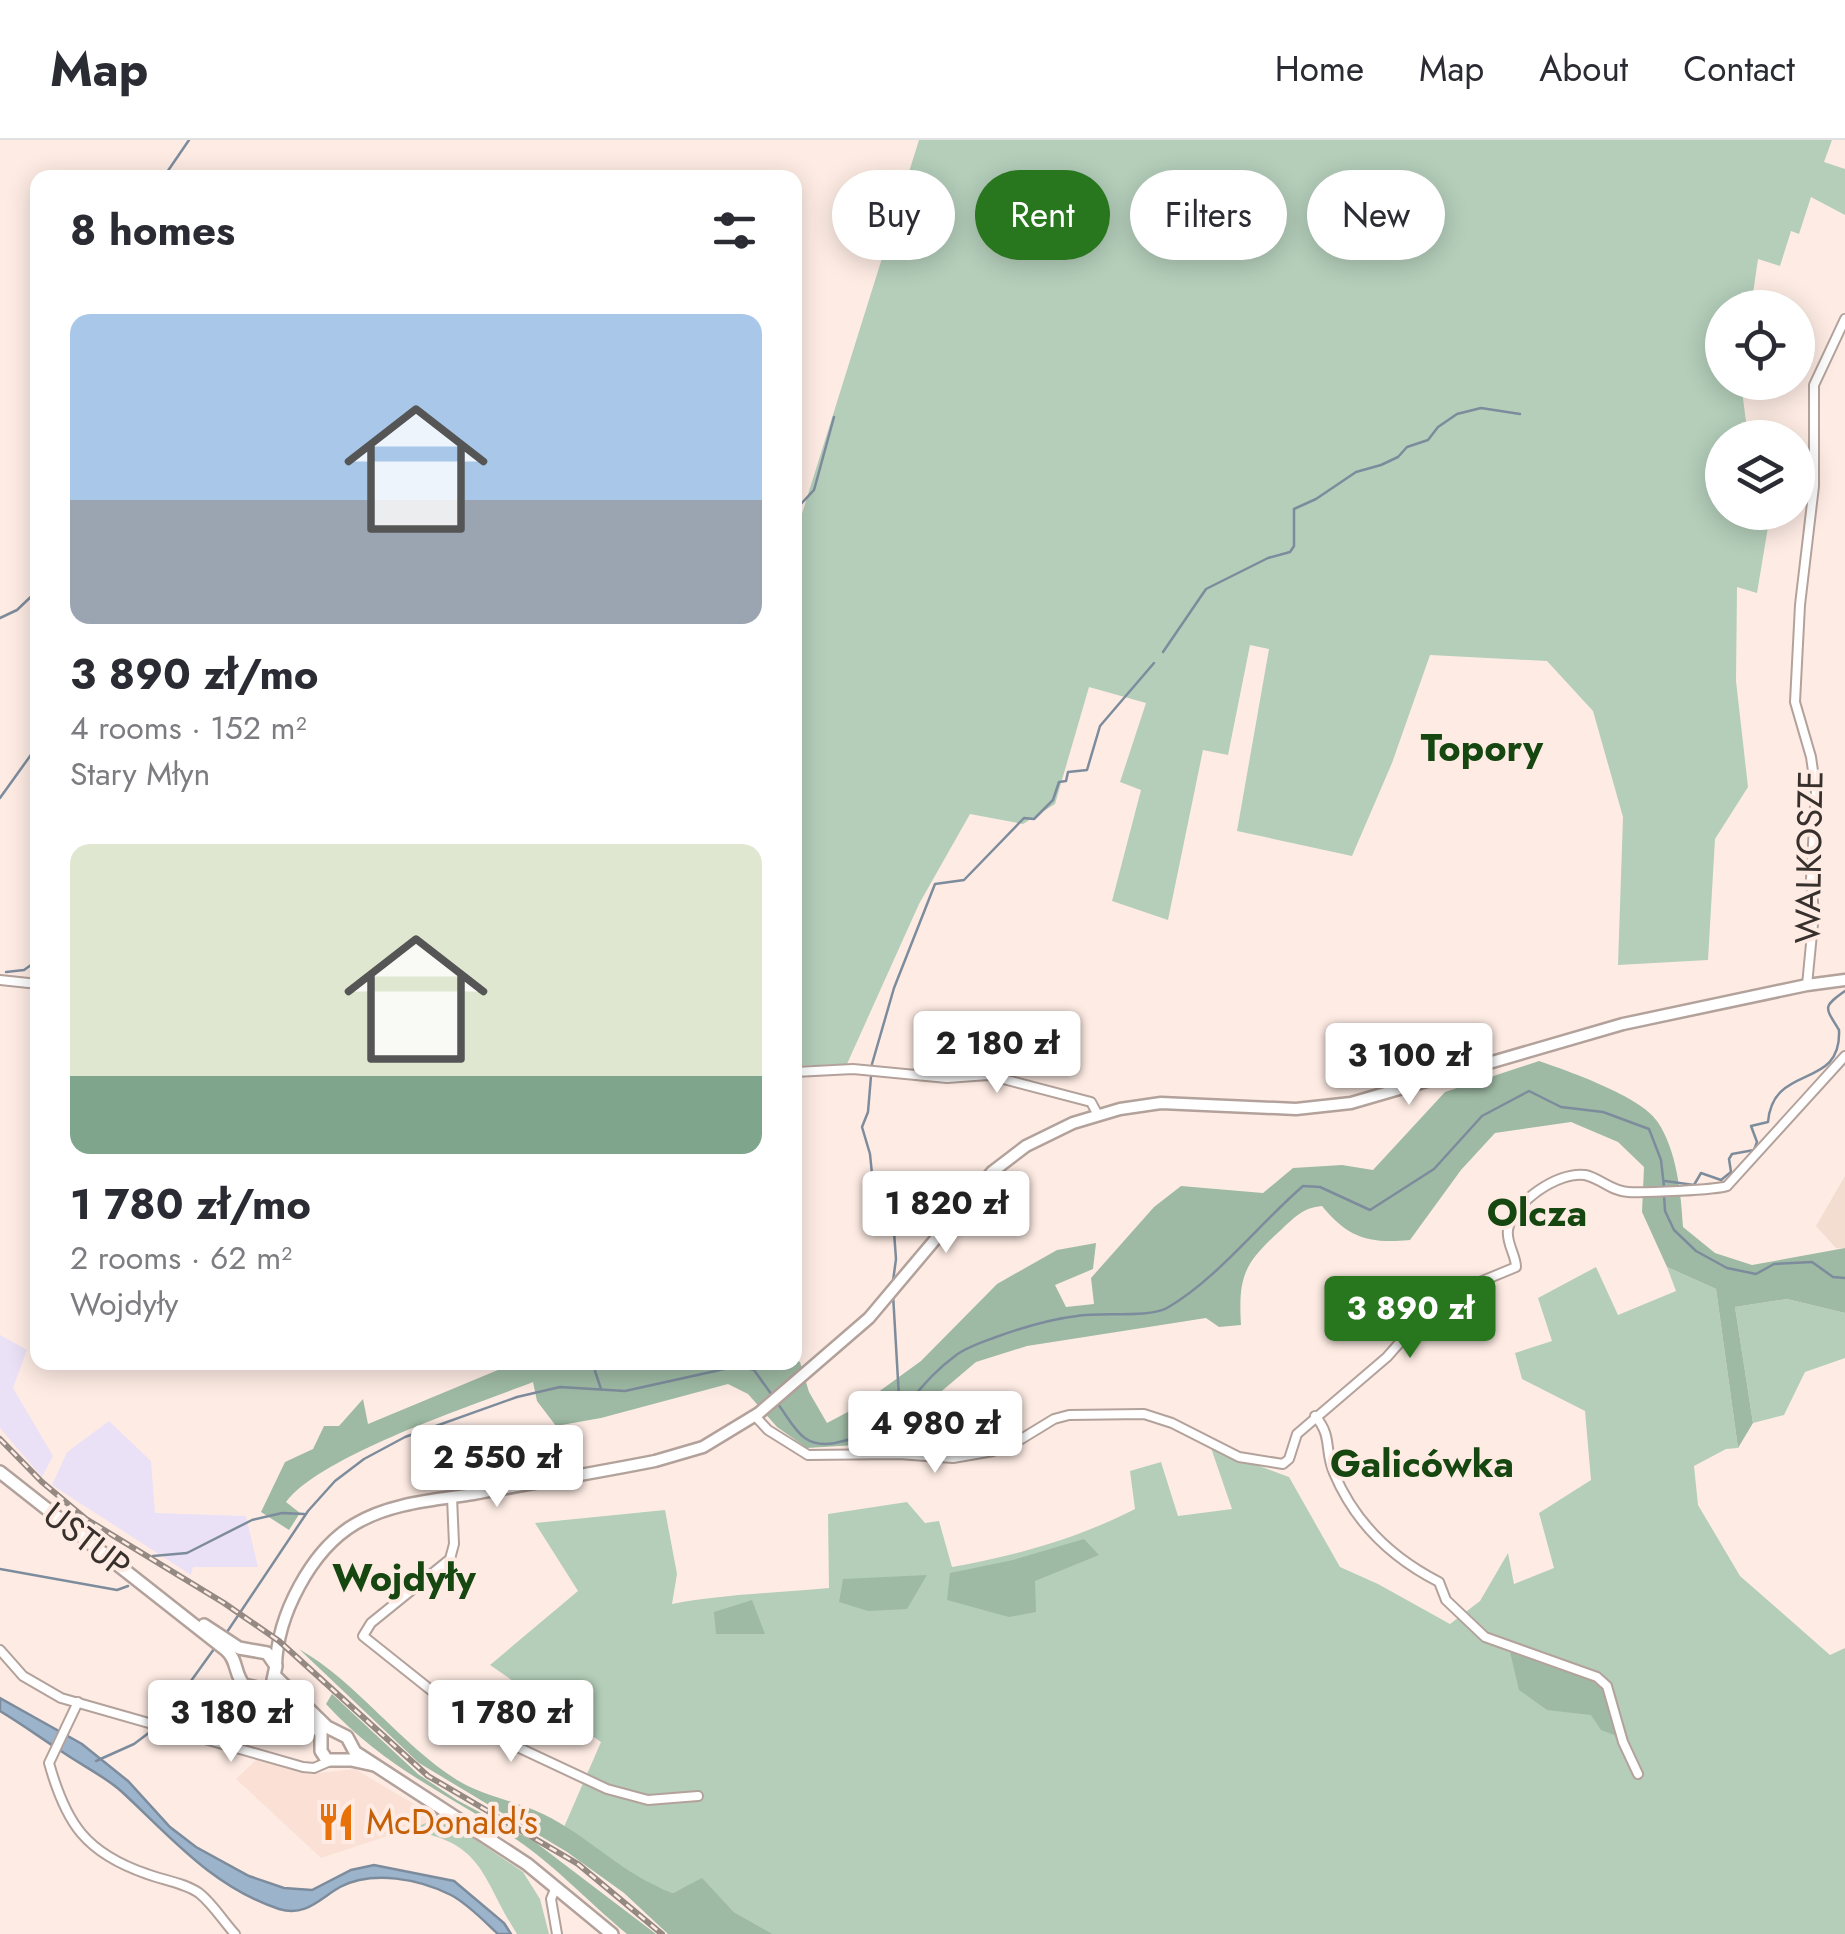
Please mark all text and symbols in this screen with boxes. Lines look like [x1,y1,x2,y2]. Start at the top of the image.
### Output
text: Map [50,35,148,104]
text: Home [1275,44,1364,94]
text: Map [1419,44,1484,94]
text: About [1539,44,1628,94]
text: Contact [1683,44,1795,94]
chip: Buy [832,170,955,260]
chip: Rent [975,170,1110,260]
chip: Filters [1130,170,1287,260]
chip: New [1307,170,1445,260]
text: 8 homes [70,200,235,261]
icon: filters [707,203,762,258]
map controls [1705,290,1815,530]
button: locate [1705,290,1815,400]
icon: home [326,379,506,559]
button: layers [1705,420,1815,530]
text: 3 890 zł/mo [70,644,319,705]
text: 4 rooms · 152 m² [70,705,307,751]
district label: Topory [1421,720,1544,775]
text: Stary Młyn [70,751,210,797]
street label: WALKOSZE [1782,770,1836,944]
icon: home [326,909,506,1089]
pin: 2 180 zł [894,1011,1100,1096]
text: 2 180 zł [935,1020,1059,1066]
pin: 3 100 zł [1306,1023,1512,1108]
text: 3 100 zł [1347,1032,1471,1078]
pin: 1 820 zł [843,1171,1049,1256]
text: 1 780 zł/mo [70,1174,311,1235]
text: 1 820 zł [884,1180,1008,1226]
district label: Olcza [1487,1185,1587,1240]
text: 2 rooms · 62 m² [70,1235,292,1281]
pin: 3 890 zł [1307,1276,1513,1361]
text: Wojdyły [70,1281,178,1327]
text: 3 890 zł [1346,1285,1474,1331]
pin: 4 980 zł [832,1391,1038,1476]
text: 4 980 zł [870,1400,1000,1446]
pin: 2 550 zł [394,1425,600,1510]
text: 2 550 zł [433,1434,561,1480]
district label: Galicówka [1330,1436,1514,1491]
street label: USTUP [33,1490,141,1590]
district label: Wojdyły [332,1550,477,1605]
pin: 3 180 zł [128,1680,334,1765]
pin: 1 780 zł [408,1680,614,1765]
text: 3 180 zł [170,1689,292,1735]
text: 1 780 zł [450,1689,572,1735]
place label: McDonald's [366,1797,538,1847]
restaurant icon: McDonald's [315,1801,357,1843]

